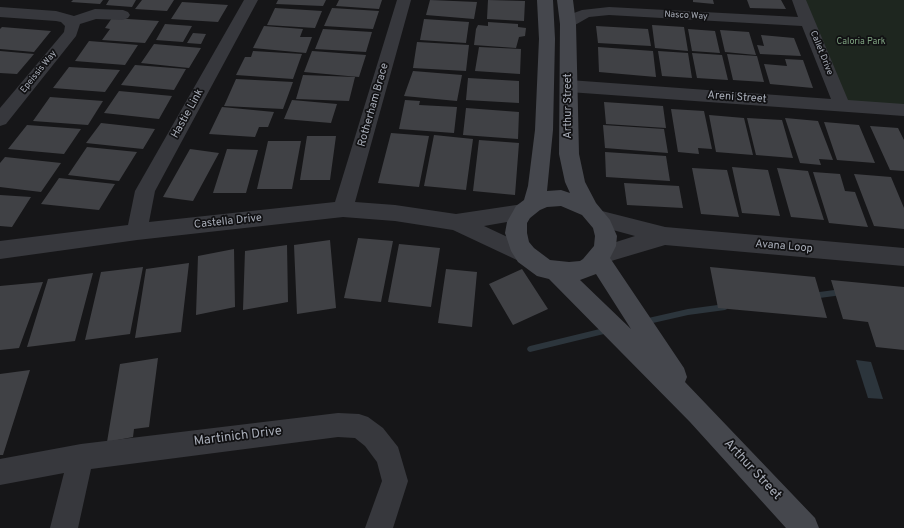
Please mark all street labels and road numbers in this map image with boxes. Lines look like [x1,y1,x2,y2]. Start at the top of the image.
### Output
street label: Nasco Way [664,9,708,23]
street label: Callet Drive [807,29,835,77]
street label: Epeissis Way [19,49,59,95]
street label: Rotherham Brace [356,62,392,148]
street label: Arthur Street [562,73,576,139]
street label: Hastie Link [169,87,207,141]
street label: Areni Street [707,89,767,107]
street label: Castella Drive [193,212,263,232]
street label: Avana Loop [755,238,813,256]
street label: Martinich Drive [193,424,283,450]
street label: Arthur Street [720,436,784,504]

